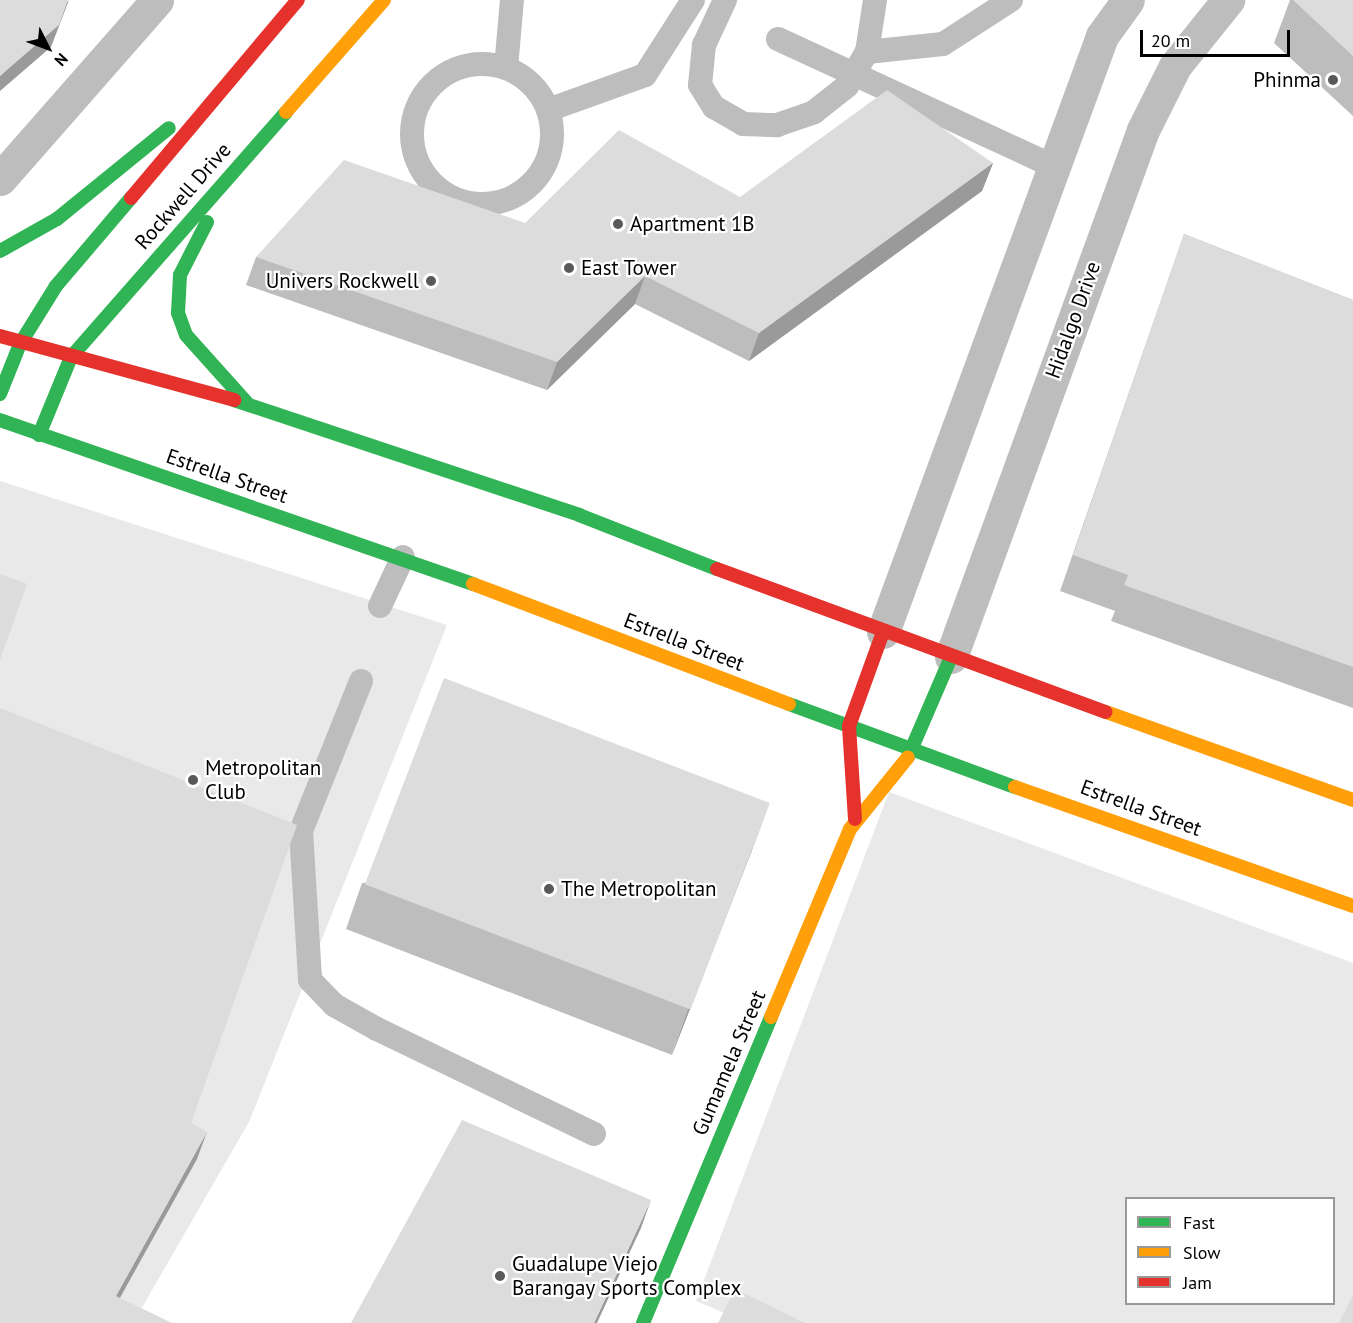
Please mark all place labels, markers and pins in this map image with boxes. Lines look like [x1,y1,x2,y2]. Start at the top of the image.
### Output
place label: Phinma [1253,67,1321,93]
marker: Phinma [1326,73,1340,87]
place label: Apartment 1B [630,211,755,237]
marker: Apartment 1B [611,217,625,231]
place label: East Tower [581,255,677,281]
marker: East Tower [562,261,576,275]
place label: Univers Rockwell [266,268,419,294]
marker: Univers Rockwell [424,274,438,288]
place label: Metropolitan Club [205,755,321,805]
marker: Metropolitan Club [186,773,200,787]
place label: The Metropolitan [561,876,717,902]
marker: The Metropolitan [542,882,556,896]
place label: Guadalupe Viejo Barangay Sports Complex [512,1251,742,1301]
marker: Guadalupe Viejo Barangay Sports Complex [493,1269,507,1283]

